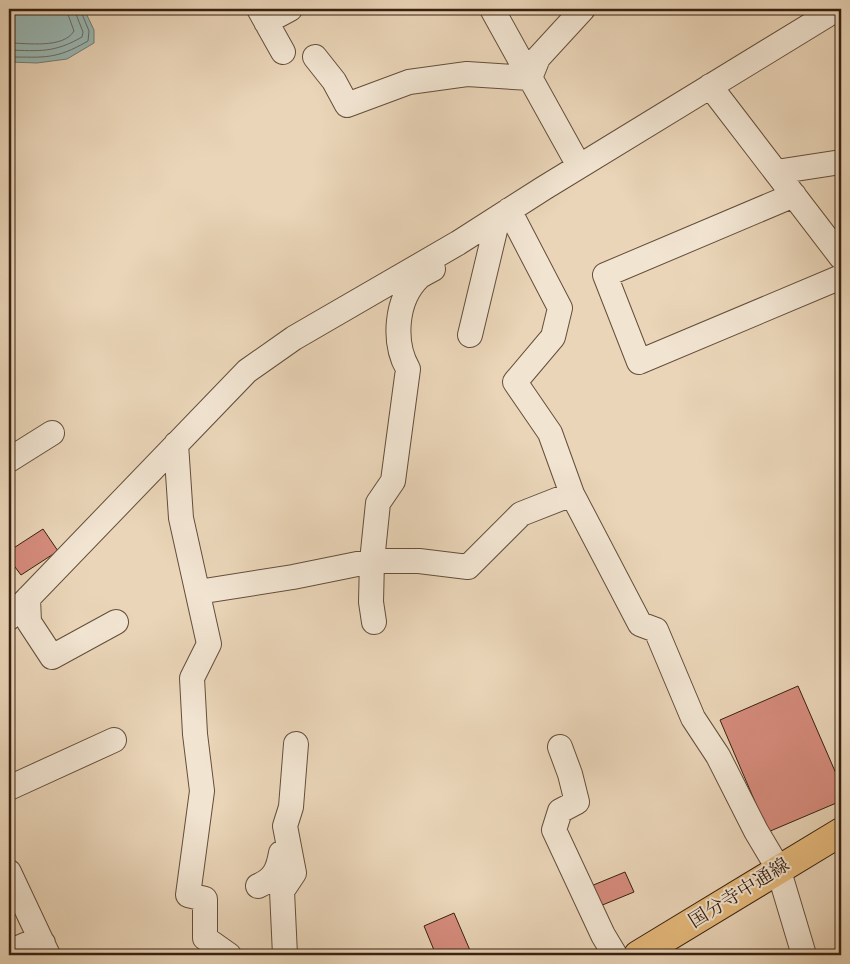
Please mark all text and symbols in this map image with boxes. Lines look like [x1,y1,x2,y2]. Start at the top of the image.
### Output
street label: 国分寺中通線 [684,852,794,934]

